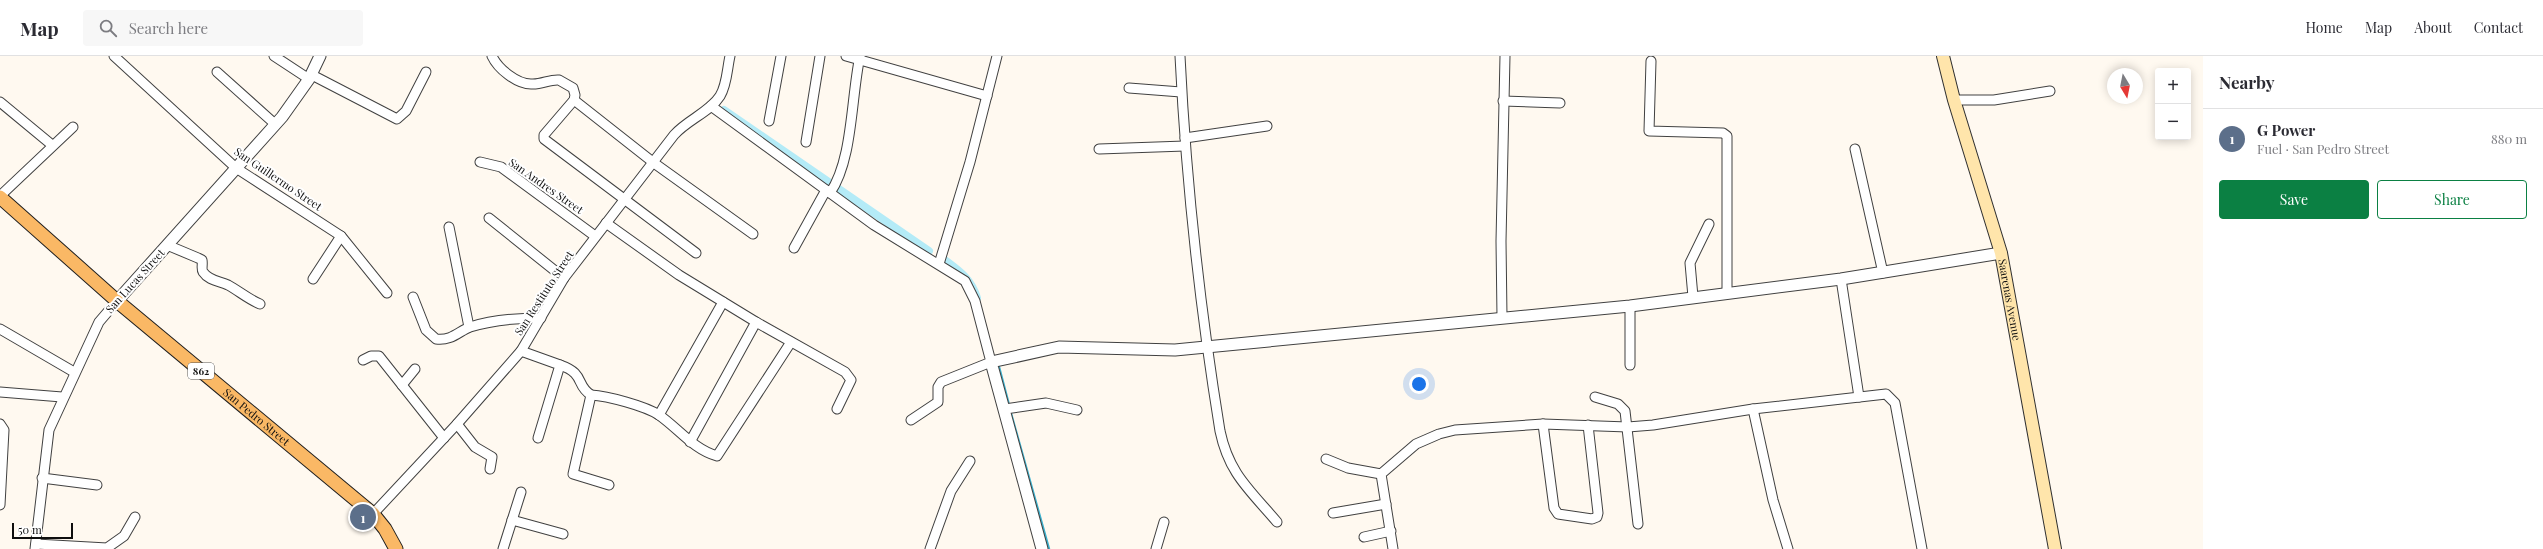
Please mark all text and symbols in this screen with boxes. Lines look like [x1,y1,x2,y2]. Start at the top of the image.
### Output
search box [83,10,363,46]
text: Map [20,15,59,41]
icon: search [97,17,119,39]
text: Search here [129,18,208,38]
text: Home [2305,18,2343,37]
text: Map [2365,18,2392,37]
text: About [2414,18,2452,37]
text: Contact [2474,18,2523,37]
north arrow [2107,68,2143,104]
map controls [2155,68,2191,140]
button: + [2155,68,2191,104]
text: Nearby [2219,71,2274,93]
button: − [2155,104,2191,140]
text: G Power [2257,120,2315,140]
text: 1 [2230,130,2234,147]
text: 880 m [2491,130,2527,147]
text: Fuel · San Pedro Street [2257,140,2389,157]
street label: San Guillermo Street [231,144,325,214]
street label: San Andres Street [506,154,587,217]
button: Save [2219,180,2369,219]
button: Share [2377,180,2527,219]
street label: San Lucas Street [102,245,168,316]
street label: San Restituto Street [511,247,577,338]
street label: Saarenas Avenue [1995,258,2025,342]
road number: 862 [188,363,214,379]
your location [1409,374,1429,394]
street label: San Pedro Street [220,385,293,449]
pin: 1 [350,502,376,532]
scale bar [12,521,73,540]
text: 50 m [18,522,42,537]

